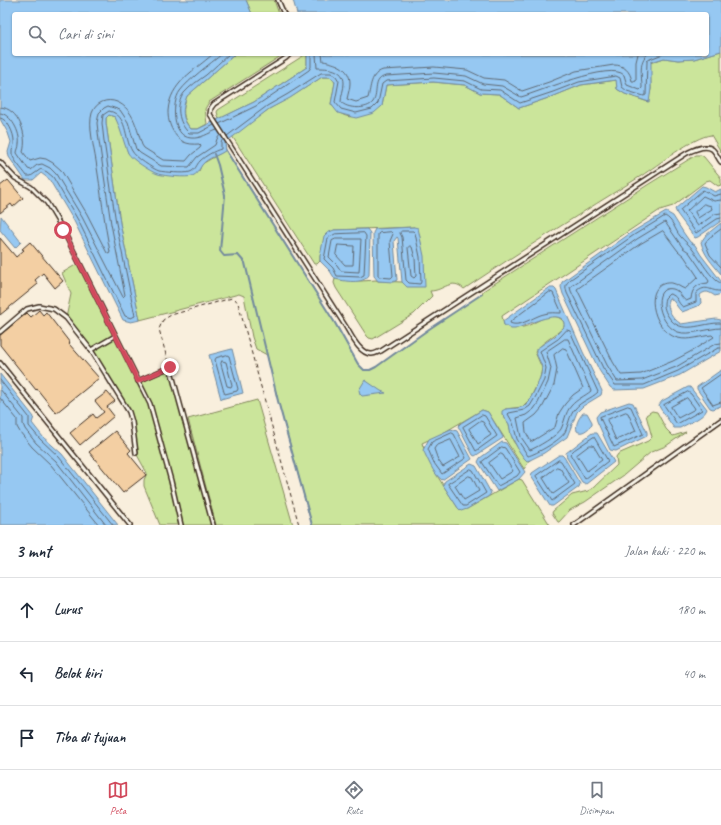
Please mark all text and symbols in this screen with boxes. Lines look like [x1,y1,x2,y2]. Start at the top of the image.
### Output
search box [12,12,709,56]
icon: search [26,23,48,45]
text: Cari di sini [58,25,113,44]
route start [54,221,72,239]
route end [161,358,179,376]
text: 3 mnt [16,541,51,562]
text: Jalan kaki · 220 m [625,543,705,559]
icon: ahead [16,599,38,621]
text: Lurus [54,600,82,619]
text: 180 m [677,602,705,618]
icon: left [16,663,38,685]
text: Belok kiri [54,664,101,683]
text: 40 m [683,666,705,682]
icon: arrive [16,727,38,749]
text: Tiba di tujuan [54,728,125,747]
tab: Peta [107,779,129,817]
tab: Rute [343,779,365,817]
tab: Disimpan [579,779,614,817]

